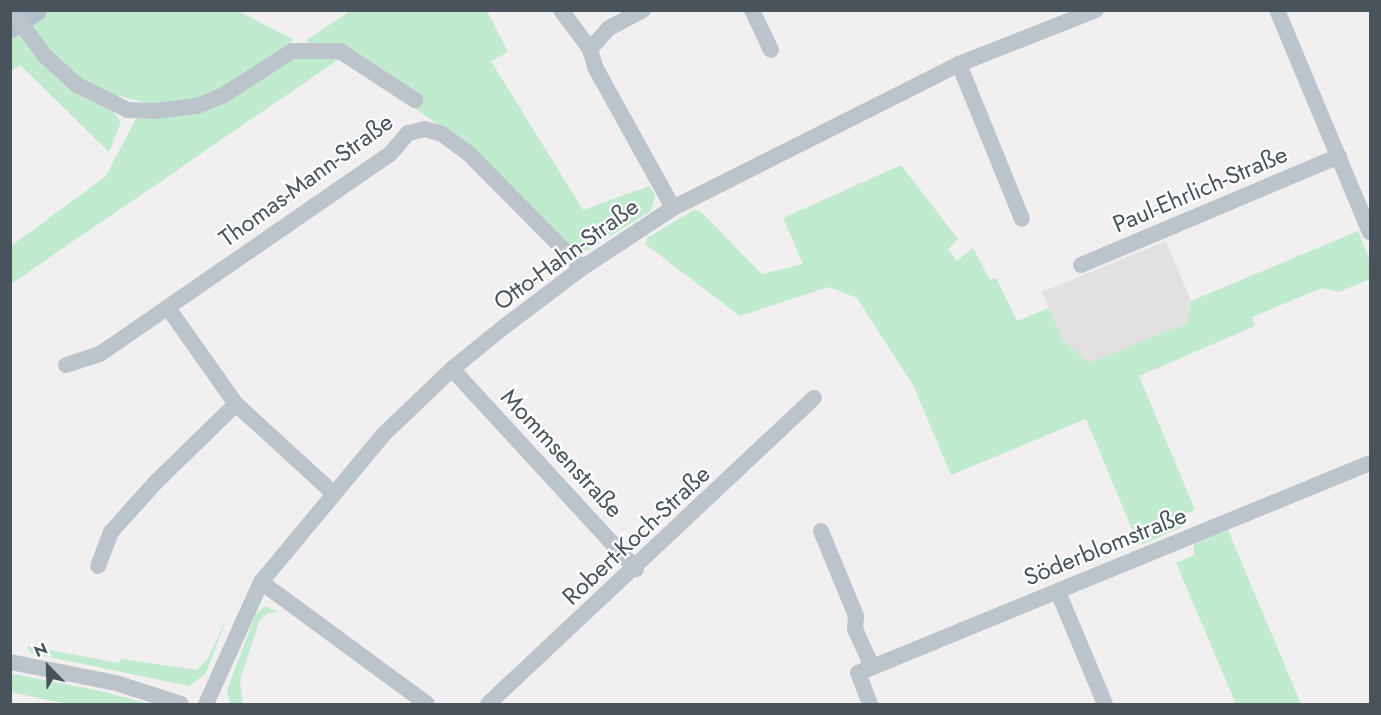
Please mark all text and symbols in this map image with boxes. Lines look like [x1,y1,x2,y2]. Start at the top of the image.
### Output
street label: Thomas-Mann-Straße [214,107,398,253]
street label: Paul-Ehrlich-Straße [1108,139,1292,239]
street label: Otto-Hahn-Straße [488,192,644,316]
street label: Mommsenstraße [495,383,629,523]
street label: Robert-Koch-Straße [556,459,716,611]
street label: Söderblomstraße [1020,500,1190,592]
north arrow [18,637,78,697]
text: N [30,637,51,663]

